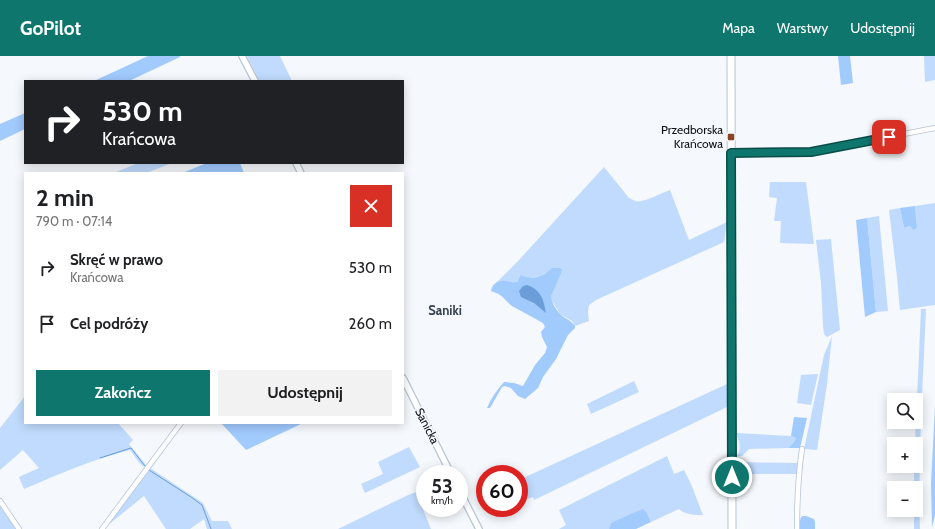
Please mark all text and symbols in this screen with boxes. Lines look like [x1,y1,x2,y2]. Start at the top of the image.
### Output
text: GoPilot [20,17,81,40]
text: Mapa [722,19,755,37]
text: Warstwy [777,19,828,37]
text: Udostępnij [850,19,915,37]
text: 530 m [102,94,183,128]
icon: right [36,96,88,148]
pin [872,120,906,154]
place label: Przedborska Krańcowa [661,122,723,151]
icon: arrive [878,126,900,148]
text: Krańcowa [102,128,176,150]
marker: Przedborska Krańcowa [726,132,736,142]
text: 2 min [36,183,94,212]
button: close [350,185,392,227]
text: 790 m · 07:14 [36,213,112,229]
text: Skręć w prawo [70,251,163,269]
icon: right [36,257,58,279]
text: 530 m [349,259,392,277]
text: Krańcowa [70,269,123,285]
district label: Saniki [428,302,462,318]
icon: arrive [36,313,58,335]
text: Cel podróży [70,315,148,333]
text: 260 m [349,315,392,333]
button: Zakończ [36,370,210,416]
button: Udostępnij [218,370,392,416]
map controls [887,393,923,517]
button: search [887,393,923,429]
street label: Sanicka [412,405,443,447]
button: + [887,437,923,473]
position arrow [711,456,753,498]
speed limit sign: 60 [476,465,528,517]
text: 53 [431,474,453,498]
button: − [887,481,923,517]
text: km/h [431,494,453,507]

